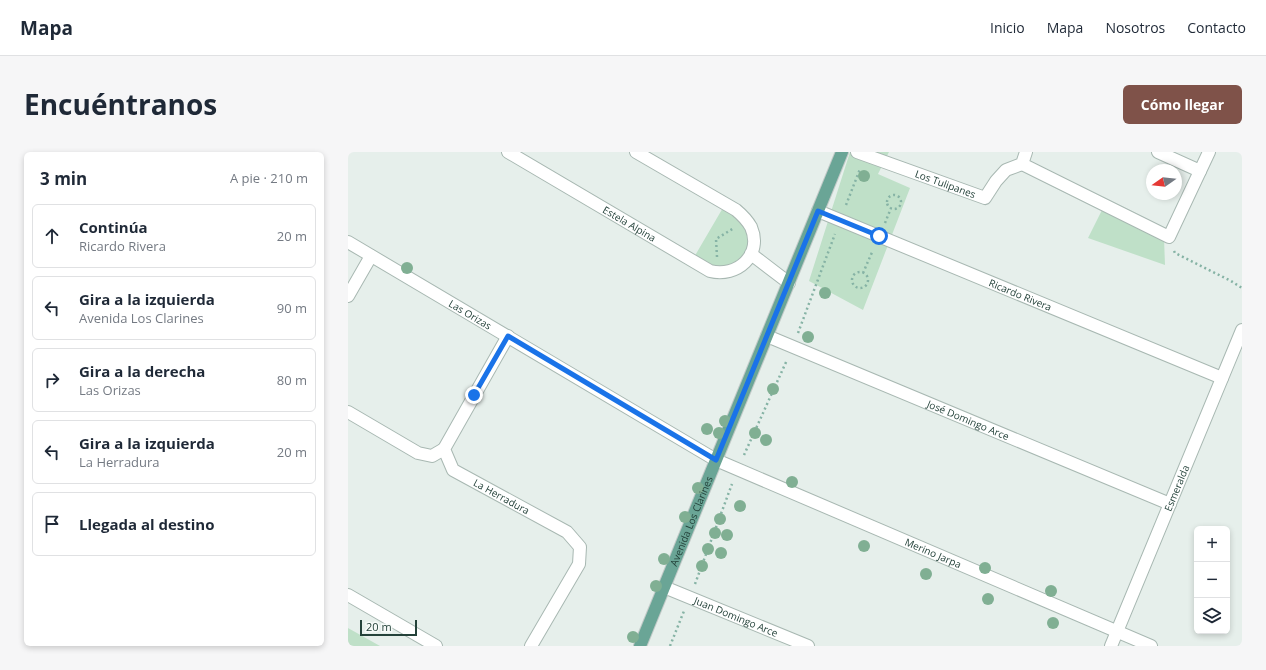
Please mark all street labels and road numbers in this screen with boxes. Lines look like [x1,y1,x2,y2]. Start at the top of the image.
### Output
street label: Los Tulipanes [913,166,978,201]
street label: Estela Alpina [600,202,659,245]
street label: Ricardo Rivera [987,275,1054,314]
street label: Las Orizas [446,296,494,333]
street label: José Domingo Arce [924,396,1012,443]
street label: Esmeralda [1161,463,1192,513]
street label: Avenida Los Clarines [666,474,716,568]
street label: La Herradura [471,475,532,517]
street label: Merino Jarpa [903,535,964,571]
street label: Juan Domingo Arce [691,593,780,640]

